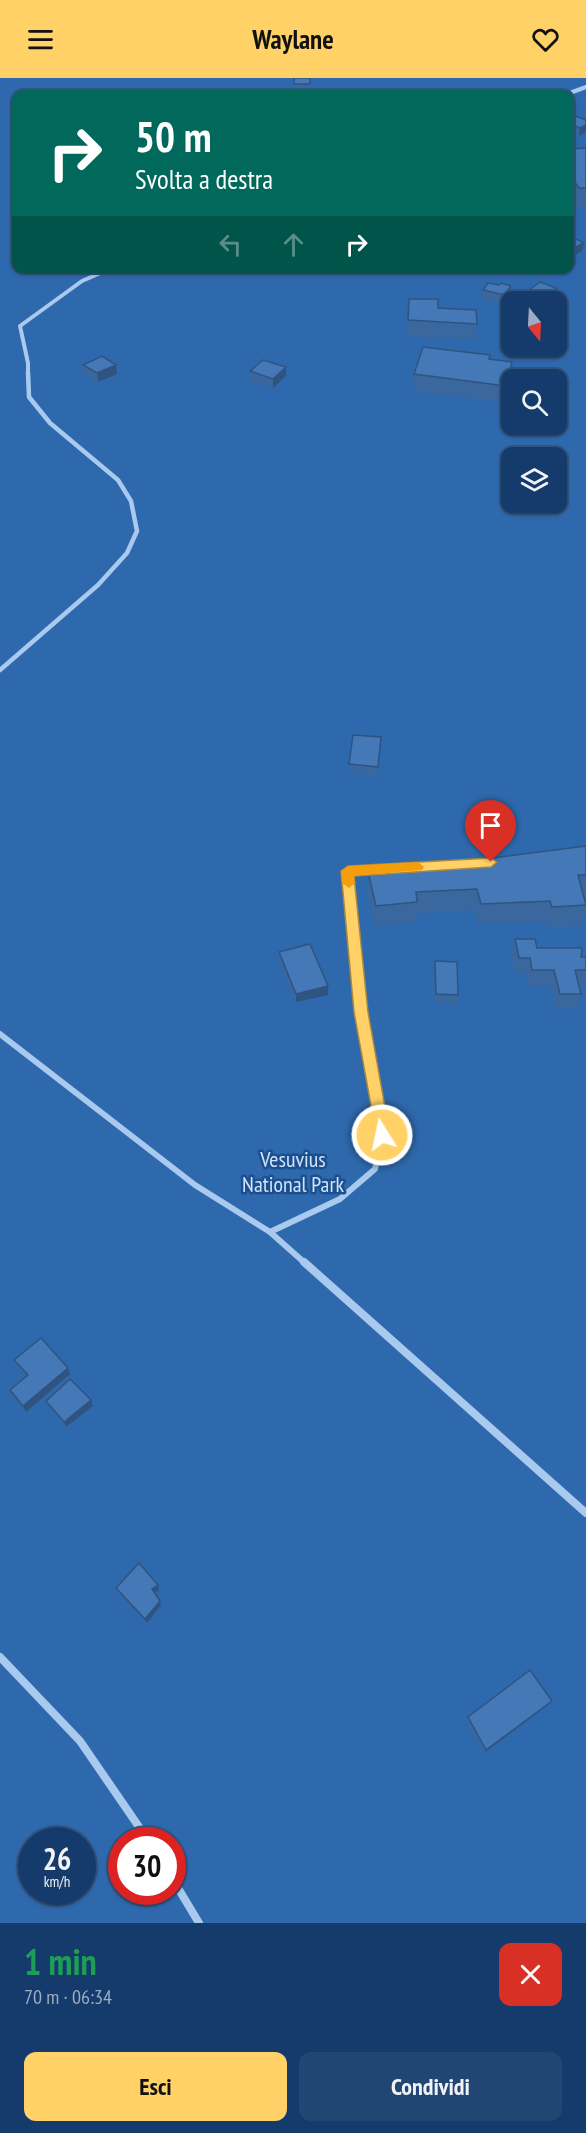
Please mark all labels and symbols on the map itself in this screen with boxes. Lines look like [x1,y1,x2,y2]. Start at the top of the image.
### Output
north arrow [501,291,567,357]
pin [465,800,516,862]
position arrow [350,1103,414,1167]
park label: Vesuvius National Park [242,1145,344,1198]
speed limit sign: 30 [108,1827,186,1905]

